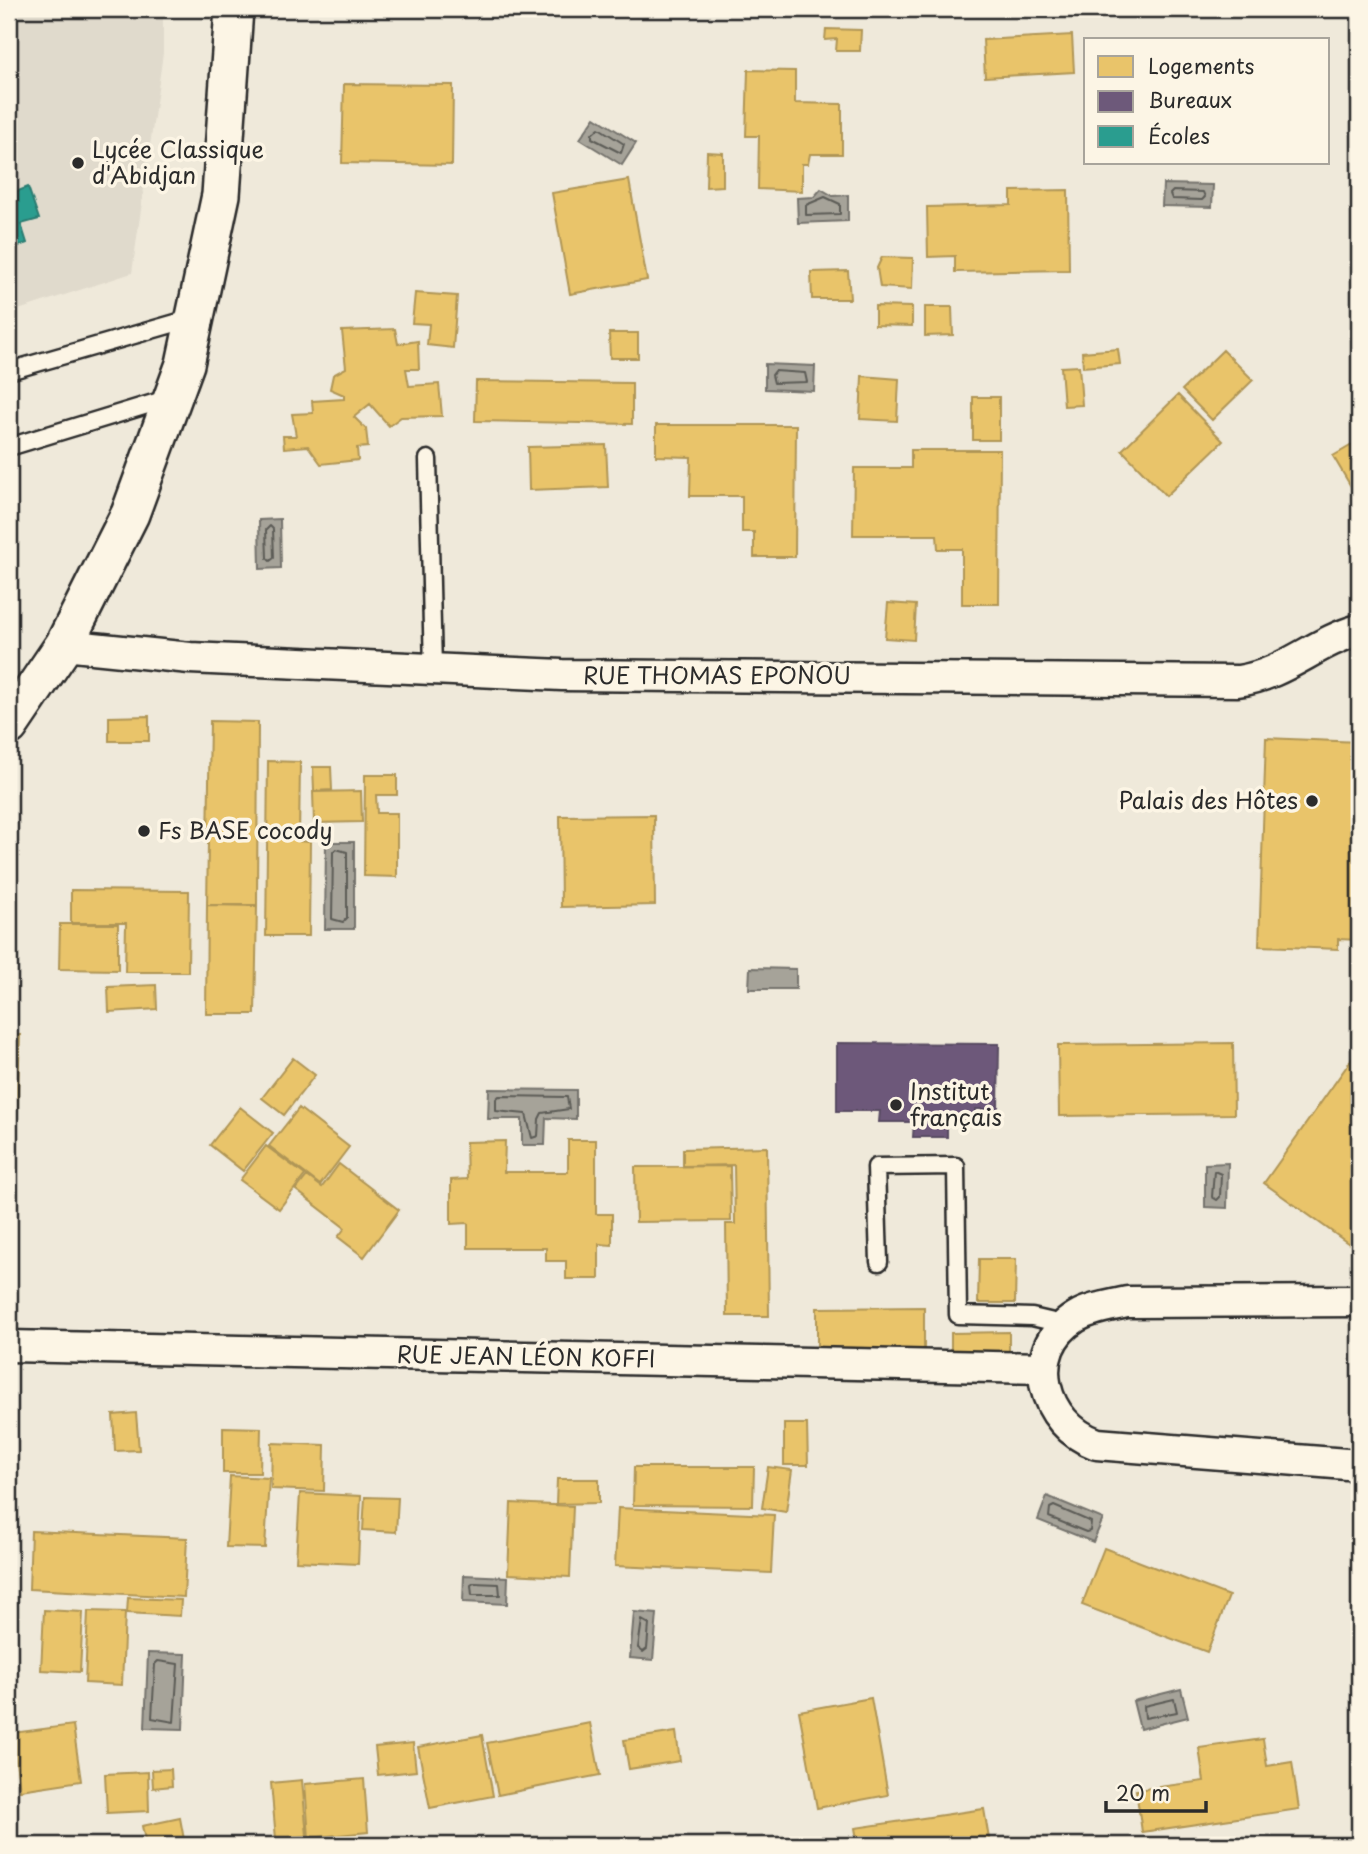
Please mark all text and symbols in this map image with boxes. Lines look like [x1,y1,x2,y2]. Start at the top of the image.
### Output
legend [1084,38,1330,164]
text: Logements [1148,49,1255,81]
text: Bureaux [1148,83,1232,115]
text: Écoles [1148,119,1210,151]
place label: Lycée Classique d'Abidjan [92,131,264,192]
marker: Lycée Classique d'Abidjan [70,155,86,171]
street label: RUE THOMAS EPONOU [583,657,851,692]
place label: Palais des Hôtes [1118,782,1298,817]
marker: Palais des Hôtes [1304,793,1320,809]
place label: Fs BASE cocody [158,812,332,847]
marker: Fs BASE cocody [136,823,152,839]
place label: Institut français [910,1073,1002,1134]
marker: Institut français [888,1097,904,1113]
street label: RUE JEAN LÉON KOFFI [396,1336,656,1375]
scale bar [1106,1770,1205,1814]
text: 20 m [1116,1776,1170,1808]

